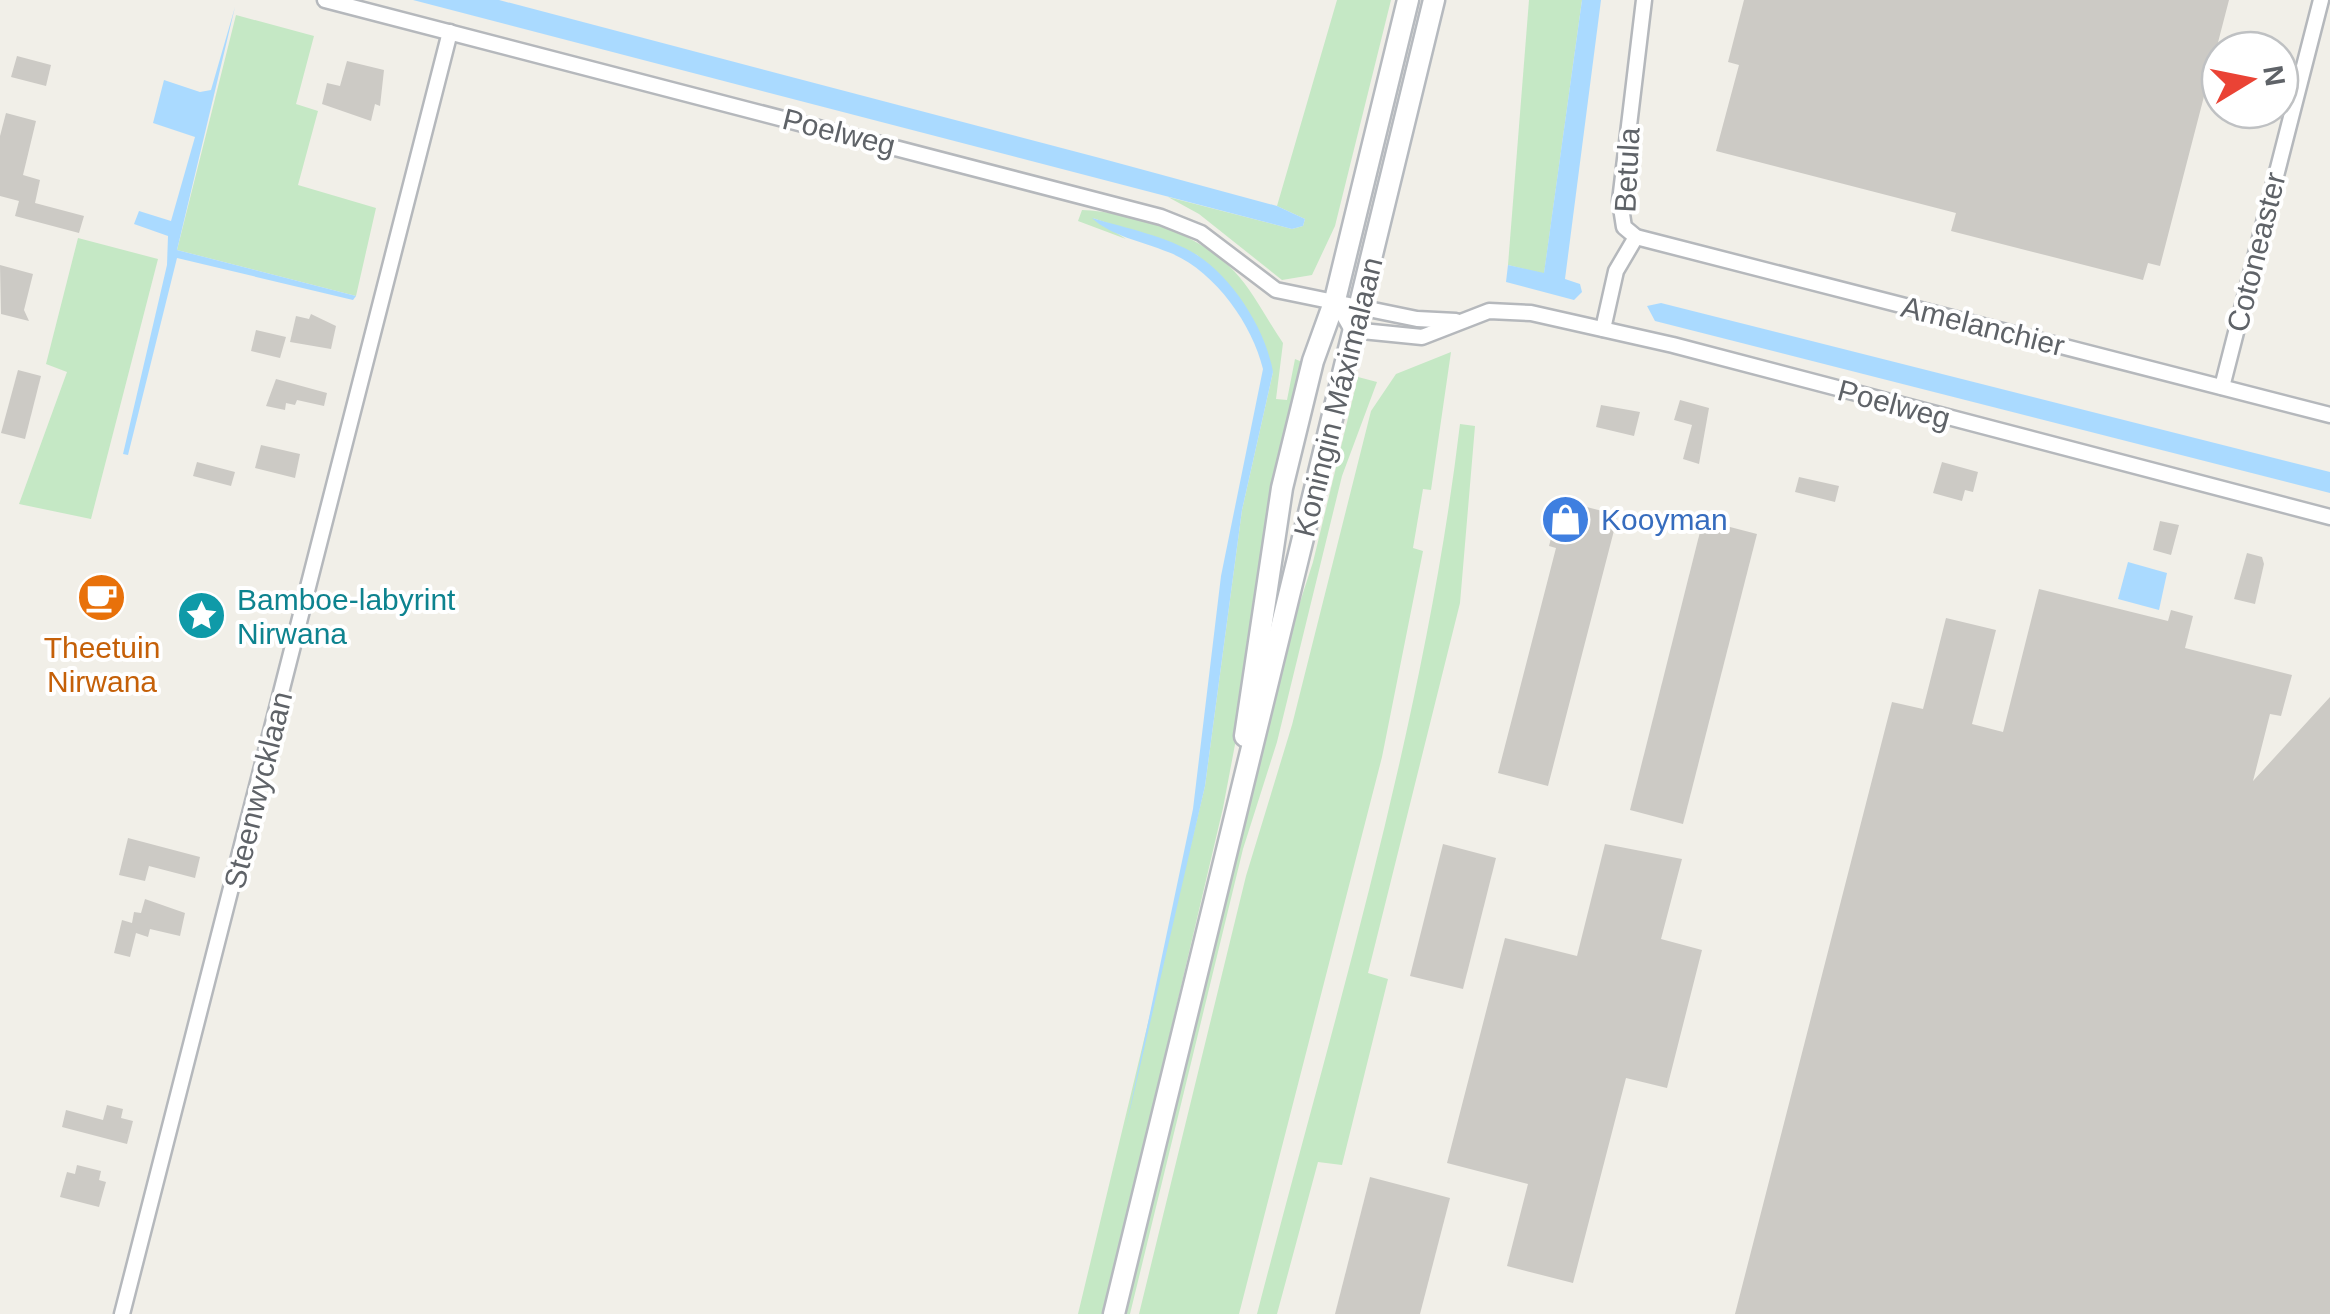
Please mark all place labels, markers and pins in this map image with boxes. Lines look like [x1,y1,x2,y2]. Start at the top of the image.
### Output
shop icon: Kooyman [1540,493,1592,545]
place label: Kooyman [1601,503,1728,536]
cafe icon: Theetuin Nirwana [76,572,128,624]
place label: Bamboe-labyrint Nirwana [237,583,456,650]
place icon: Bamboe-labyrint Nirwana [176,590,228,642]
place label: Theetuin Nirwana [44,631,160,698]

